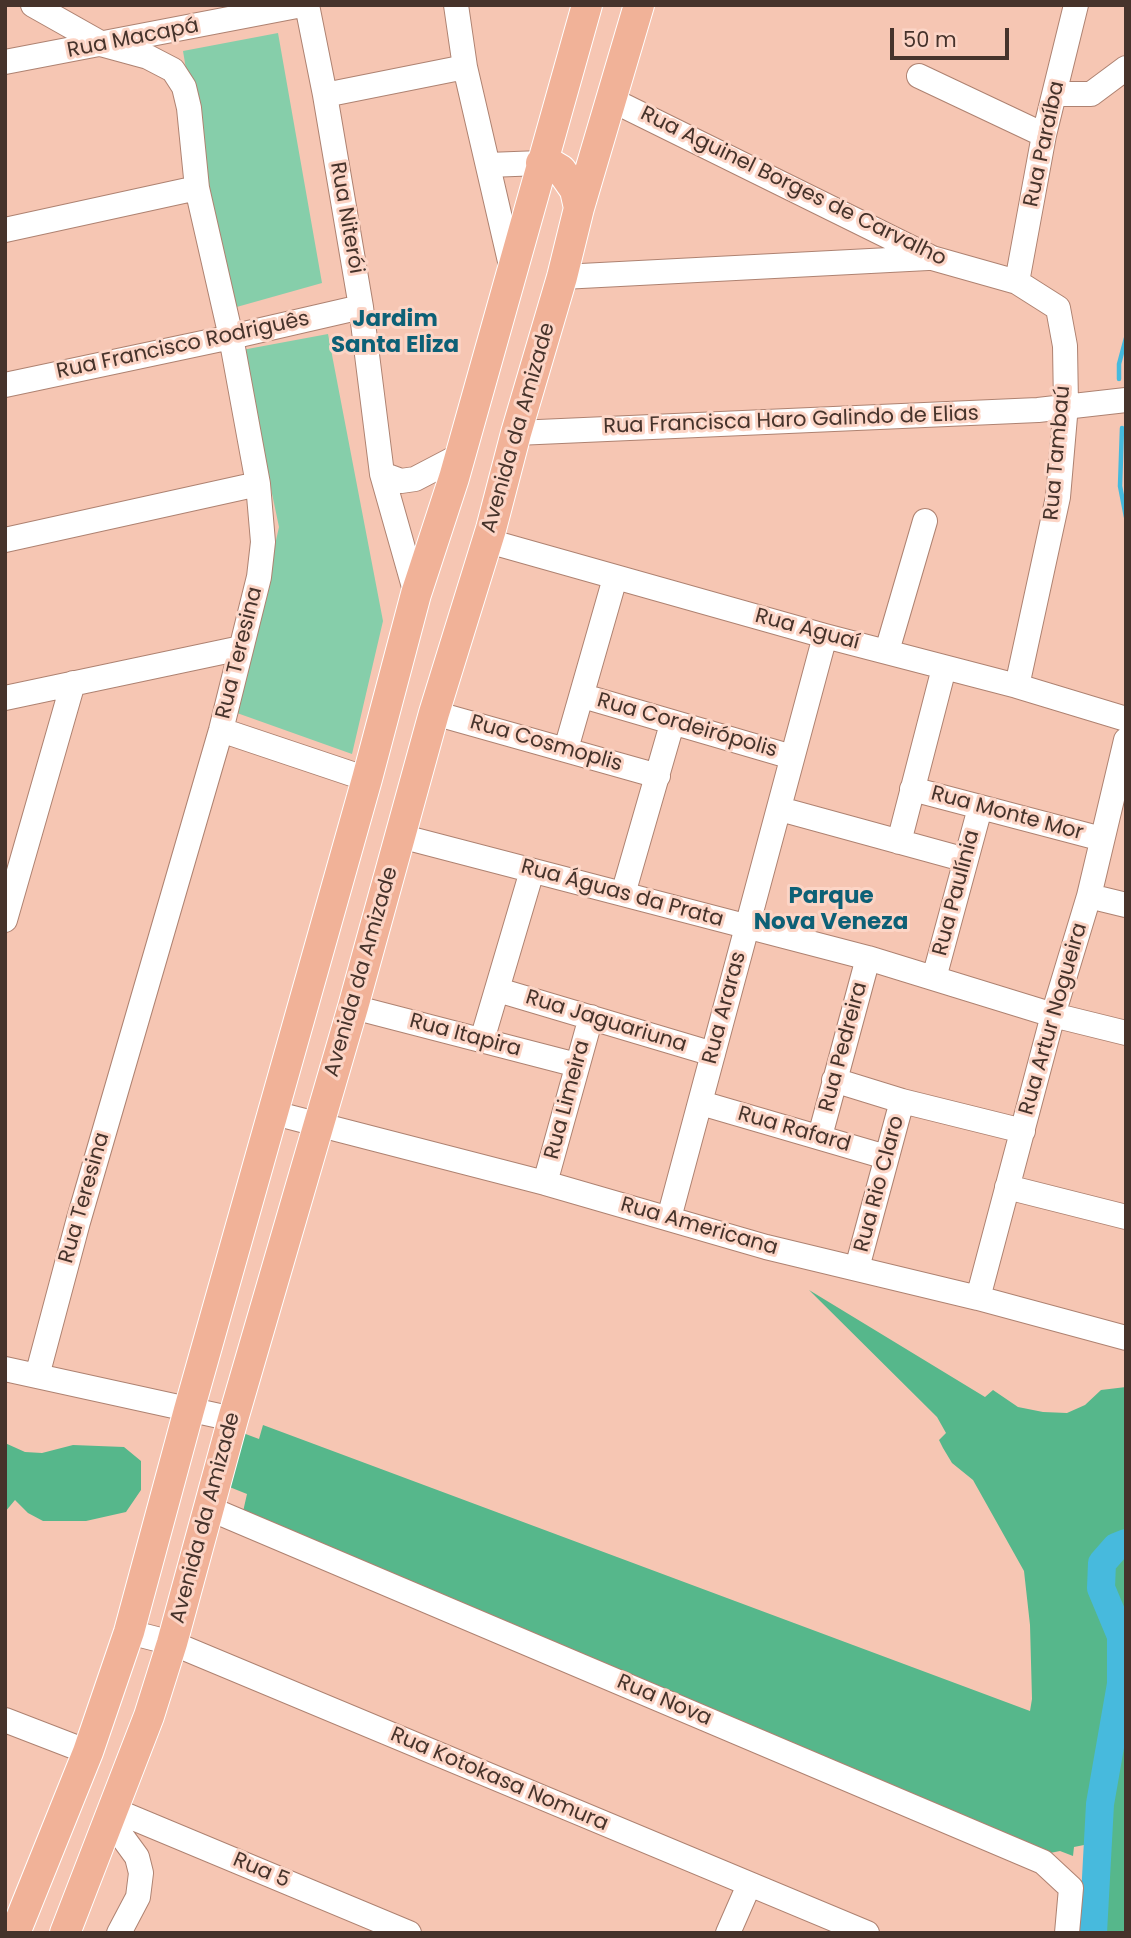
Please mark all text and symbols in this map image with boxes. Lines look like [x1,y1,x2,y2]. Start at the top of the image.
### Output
street label: Rua Macapá [65,14,201,64]
scale bar [893,14,1012,58]
text: 50 m [903,25,957,54]
street label: Rua Paraíba [1019,79,1071,209]
street label: Rua Aguinel Borges de Carvalho [636,102,950,272]
street label: Rua Niterói [324,160,368,276]
district label: Jardim Santa Eliza [331,306,459,360]
street label: Rua Francisco Rodriguês [54,307,312,385]
street label: Avenida da Amizade [477,320,561,536]
street label: Rua Tambaú [1040,385,1076,521]
street label: Rua Francisca Haro Galindo de Elias [603,402,979,440]
street label: Rua Teresina [211,584,269,722]
street label: Rua Aguaí [752,604,862,656]
street label: Rua Cordeirópolis [594,688,780,764]
street label: Rua Cosmoplis [467,710,625,778]
street label: Rua Monte Mor [928,782,1086,846]
street label: Rua Paulínia [928,827,986,959]
street label: Rua Águas da Prata [518,855,726,933]
street label: Avenida da Amizade [320,864,404,1080]
district label: Parque Nova Veneza [754,883,908,937]
street label: Rua Artur Nogueira [1015,920,1093,1118]
street label: Rua Araras [698,949,752,1067]
street label: Rua Pedreira [815,979,873,1115]
street label: Rua Jaguariuna [522,986,690,1058]
street label: Rua Itapira [406,1009,524,1063]
street label: Rua Limeira [540,1038,596,1162]
street label: Rua Rafard [735,1102,853,1158]
street label: Rua Rio Claro [850,1113,910,1255]
street label: Rua Teresina [54,1130,116,1266]
street label: Rua Americana [617,1193,781,1261]
street label: Avenida da Amizade [166,1410,246,1626]
street label: Rua Nova [613,1670,715,1732]
street label: Rua Kotokasa Nomura [386,1723,612,1837]
street label: Rua 5 [229,1848,293,1894]

